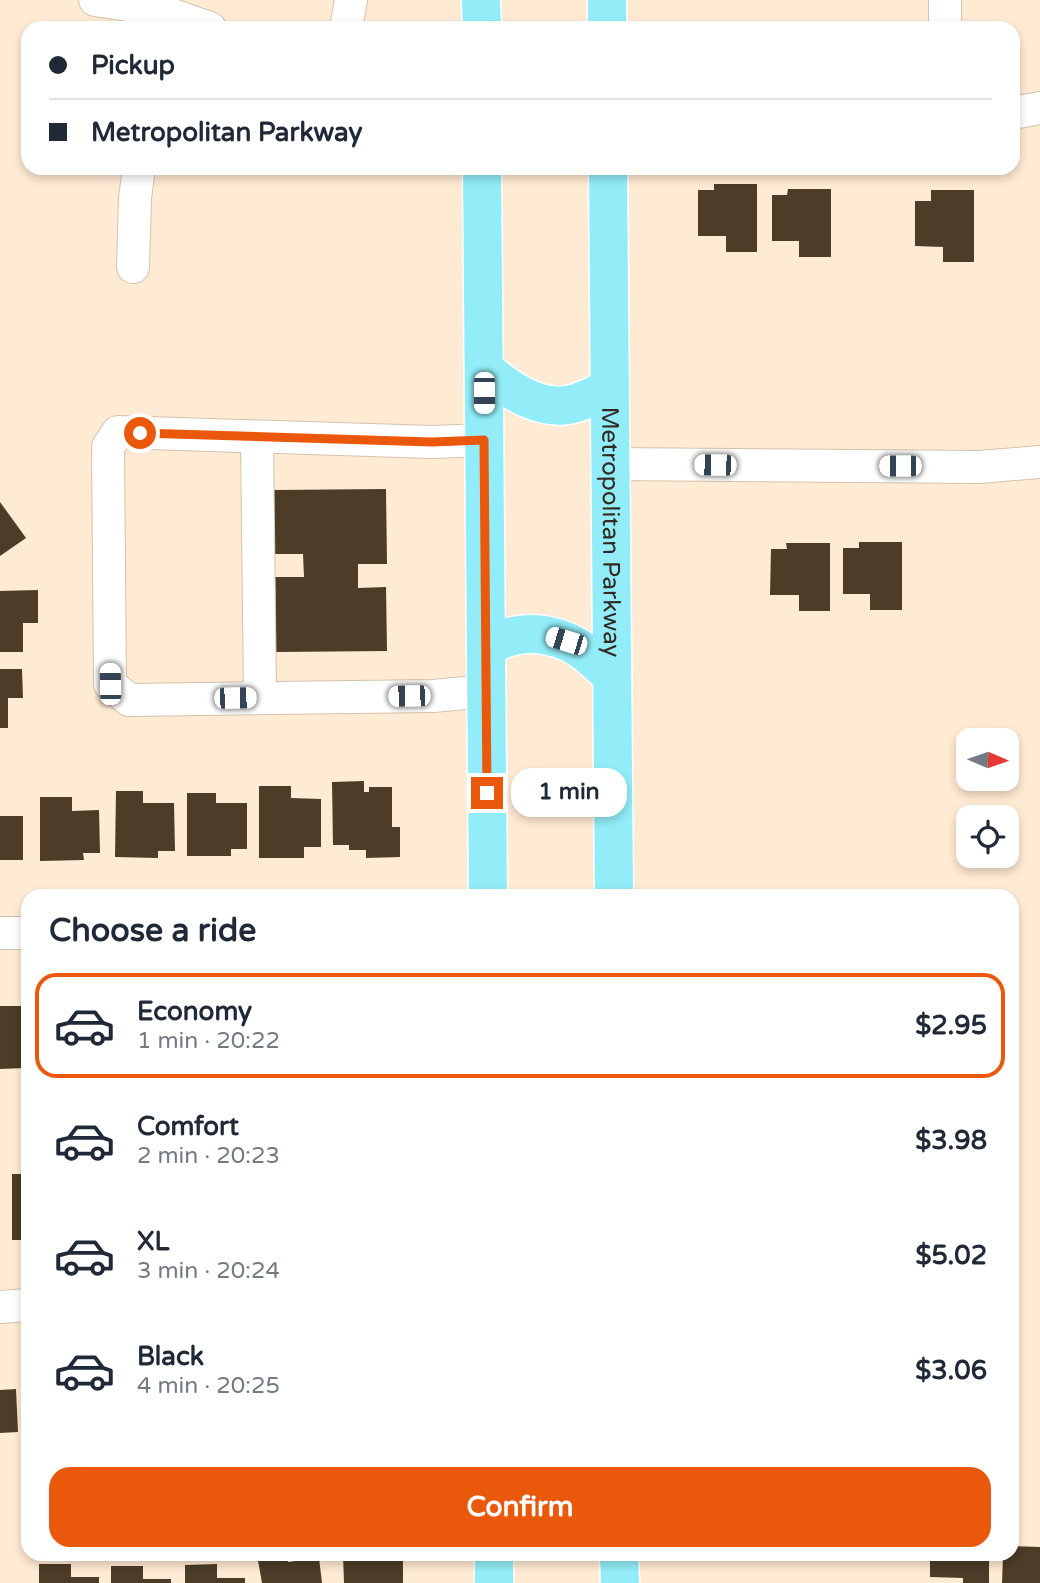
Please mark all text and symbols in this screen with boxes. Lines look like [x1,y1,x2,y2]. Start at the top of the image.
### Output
text: Pickup [91,50,175,81]
text: Metropolitan Parkway [91,117,362,148]
car [474,372,495,414]
street label: Metropolitan Parkway [595,407,626,658]
route start [124,417,156,449]
car [694,454,737,476]
car [880,456,922,477]
car [543,625,590,657]
car [100,663,121,705]
car [388,685,431,707]
car [214,687,257,709]
north arrow [956,728,1018,791]
map controls [956,728,1019,868]
callout: 1 min [512,768,627,818]
route end [471,777,503,809]
text: 1 min [538,778,600,806]
button: locate [956,805,1019,868]
text: Choose a ride [49,912,256,950]
icon: car [53,994,116,1057]
text: Economy [137,996,252,1027]
text: $2.95 [915,1010,987,1041]
text: 1 min · 20:22 [137,1027,280,1055]
icon: car [53,1109,116,1172]
text: Comfort [137,1111,239,1142]
text: $3.98 [915,1125,987,1156]
text: 2 min · 20:23 [137,1142,280,1170]
icon: car [53,1224,116,1287]
text: XL [137,1226,169,1257]
text: $5.02 [915,1240,987,1271]
text: 3 min · 20:24 [137,1257,280,1285]
icon: car [53,1339,116,1402]
text: Black [137,1341,204,1372]
text: $3.06 [915,1355,987,1386]
text: 4 min · 20:25 [137,1372,280,1400]
button: Confirm [49,1467,991,1547]

